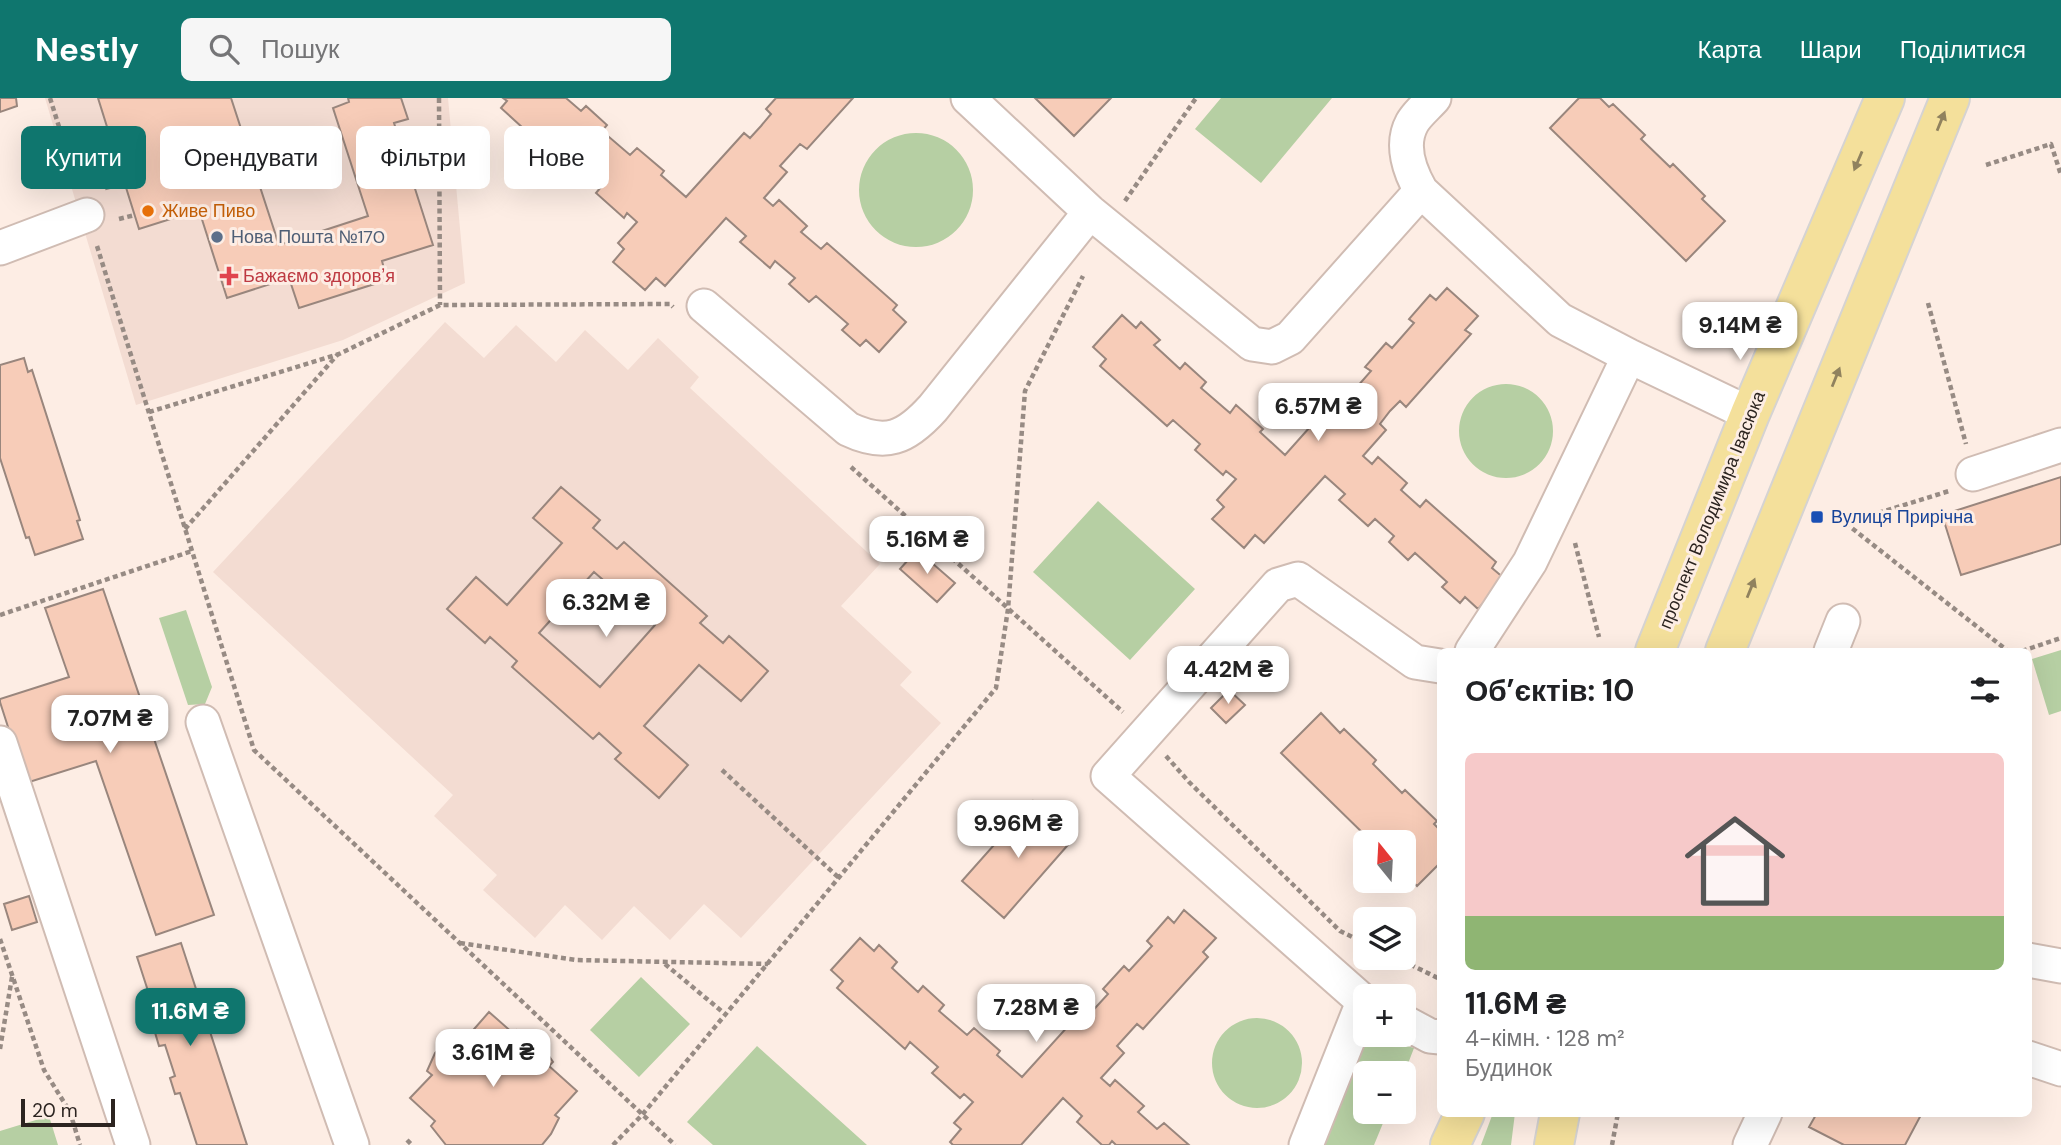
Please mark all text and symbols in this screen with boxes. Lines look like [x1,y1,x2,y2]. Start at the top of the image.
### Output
search box [181,18,671,81]
text: Nestly [35,28,139,71]
icon: search [205,30,243,68]
text: Пошук [261,32,339,66]
text: Карта [1697,34,1762,65]
text: Шари [1800,34,1862,65]
text: Поділитися [1900,34,2026,65]
one-way arrow [1935,110,1946,131]
chip: Купити [21,126,146,189]
chip: Орендувати [160,126,342,189]
chip: Фільтри [356,126,490,189]
chip: Нове [504,126,609,189]
one-way arrow [1853,150,1864,171]
place label: Живе Пиво [162,199,255,223]
marker: Живе Пиво [140,203,156,219]
place label: Нова Пошта №170 [231,225,385,249]
marker: Нова Пошта №170 [209,229,225,245]
place label: Бажаємо здоровʼя [243,264,395,288]
marker: Бажаємо здоровʼя [221,268,237,284]
pin: 9.14M ₴ [1675,302,1805,362]
text: 9.14M ₴ [1698,310,1782,340]
one-way arrow [1830,366,1841,387]
pin: 6.57M ₴ [1253,384,1383,443]
street label: проспект Володимира Івасюка [1653,387,1771,632]
text: 6.57M ₴ [1274,391,1362,421]
place label: Вулиця Прирічна [1831,505,1974,529]
marker: Вулиця Прирічна [1809,509,1825,525]
pin: 5.16M ₴ [862,517,992,576]
text: 5.16M ₴ [885,524,969,554]
one-way arrow [1745,577,1756,598]
pin: 6.32M ₴ [541,580,671,639]
text: 6.32M ₴ [562,587,650,617]
pin: 4.42M ₴ [1163,646,1293,706]
text: 4.42M ₴ [1183,654,1273,684]
text: Об’єктів: 10 [1465,671,1634,710]
icon: filters [1966,671,2004,709]
pin: 7.07M ₴ [45,696,175,755]
text: 7.07M ₴ [67,703,153,733]
icon: home [1672,798,1798,924]
pin: 9.96M ₴ [953,800,1083,860]
text: 9.96M ₴ [973,808,1063,838]
north arrow [1353,830,1416,892]
map controls [1353,830,1416,1124]
button: layers [1353,907,1416,970]
pin: 7.28M ₴ [971,984,1101,1044]
button: + [1353,984,1416,1047]
text: 11.6M ₴ [1465,984,1566,1023]
pin: 11.6M ₴ [125,988,255,1048]
text: 7.28M ₴ [993,992,1079,1022]
text: 11.6M ₴ [151,996,229,1026]
text: 4-кімн. · 128 m² [1465,1023,1625,1053]
pin: 3.61M ₴ [428,1030,558,1089]
text: 3.61M ₴ [451,1037,535,1067]
text: Будинок [1465,1053,1552,1083]
button: − [1353,1061,1416,1124]
scale bar [21,1096,116,1128]
text: 20 m [32,1098,78,1123]

